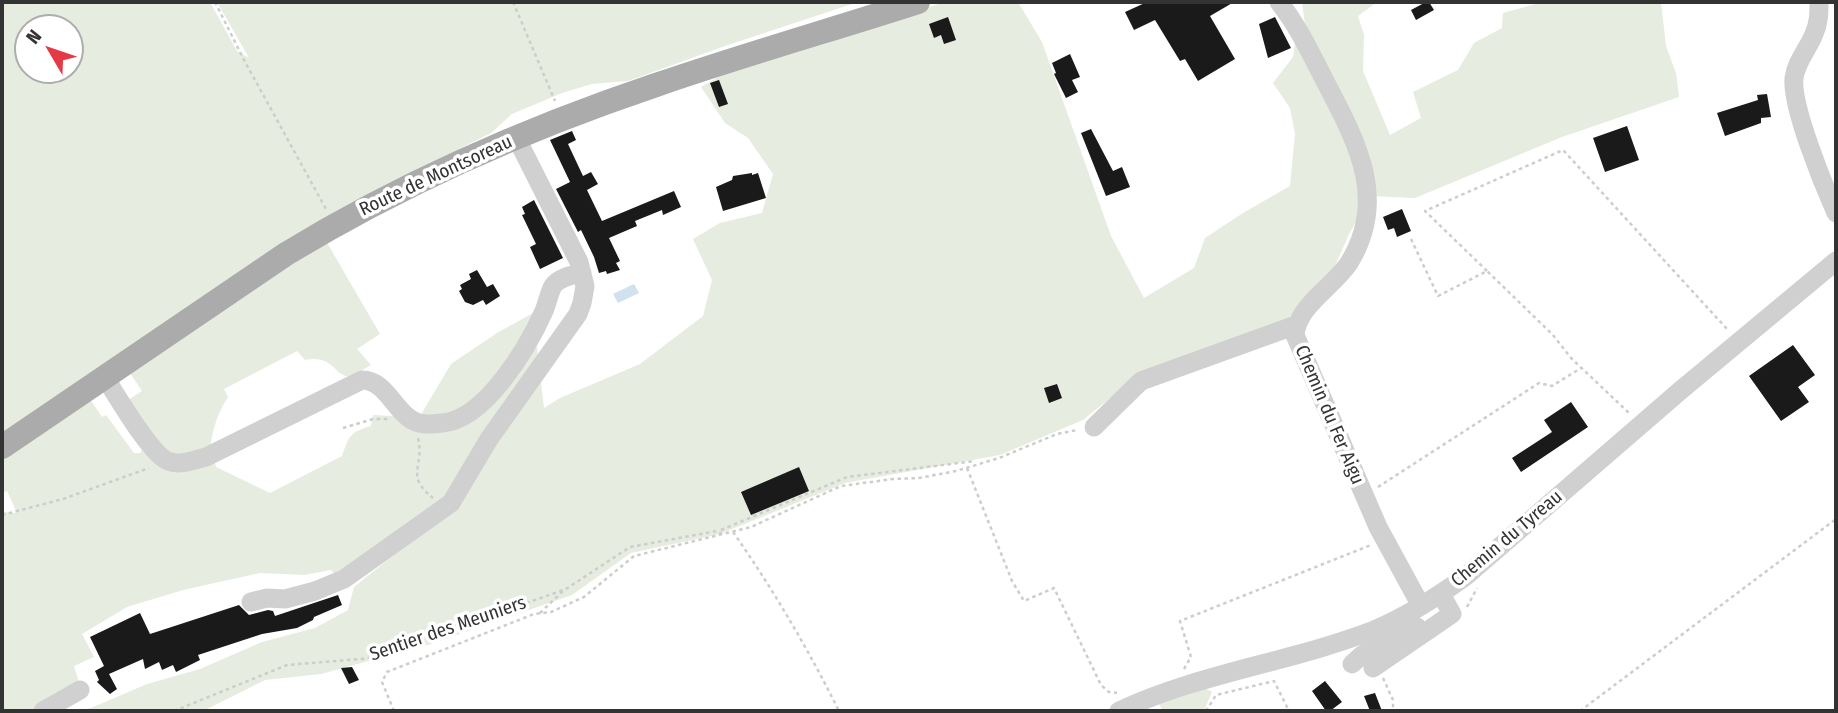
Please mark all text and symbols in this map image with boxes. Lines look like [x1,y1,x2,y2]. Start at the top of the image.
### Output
north arrow [14,14,84,84]
text: N [21,25,46,48]
street label: Route de Montsoreau [356,131,516,221]
street label: Chemin du Fer Aigu [1289,342,1369,488]
street label: Chemin du Tyreau [1447,486,1567,592]
street label: Sentier des Meuniers [367,592,529,666]

